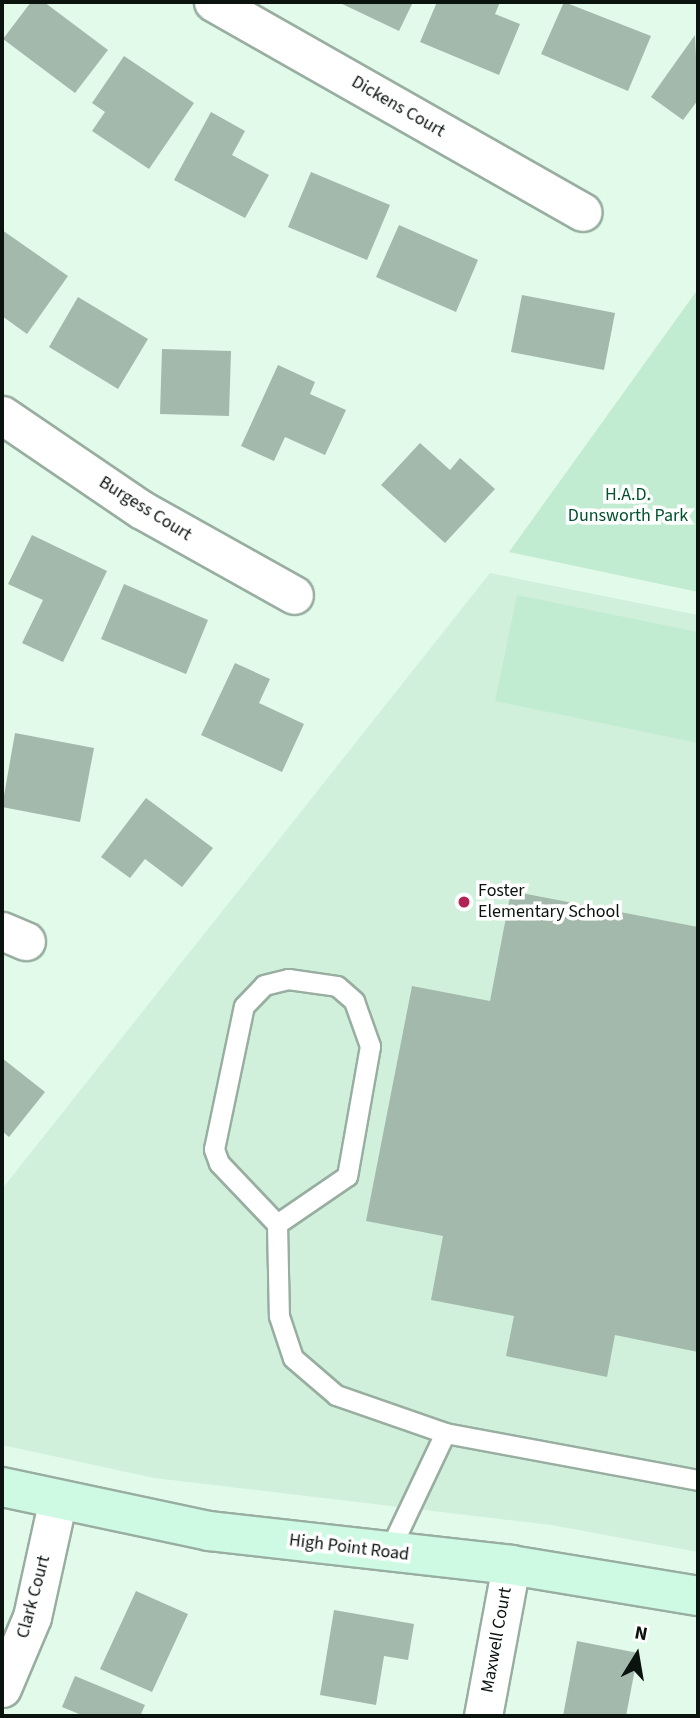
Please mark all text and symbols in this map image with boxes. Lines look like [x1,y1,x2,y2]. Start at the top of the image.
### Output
street label: Dickens Court [347,72,449,142]
street label: Burgess Court [95,472,195,546]
park label: H.A.D. Dunsworth Park [568,485,688,528]
place label: Foster Elementary School [478,881,620,924]
marker: Foster Elementary School [456,894,472,910]
street label: High Point Road [288,1530,410,1566]
street label: Clark Court [13,1553,55,1641]
street label: Maxwell Court [477,1585,517,1695]
text: N [632,1619,650,1648]
north arrow [602,1620,672,1690]

